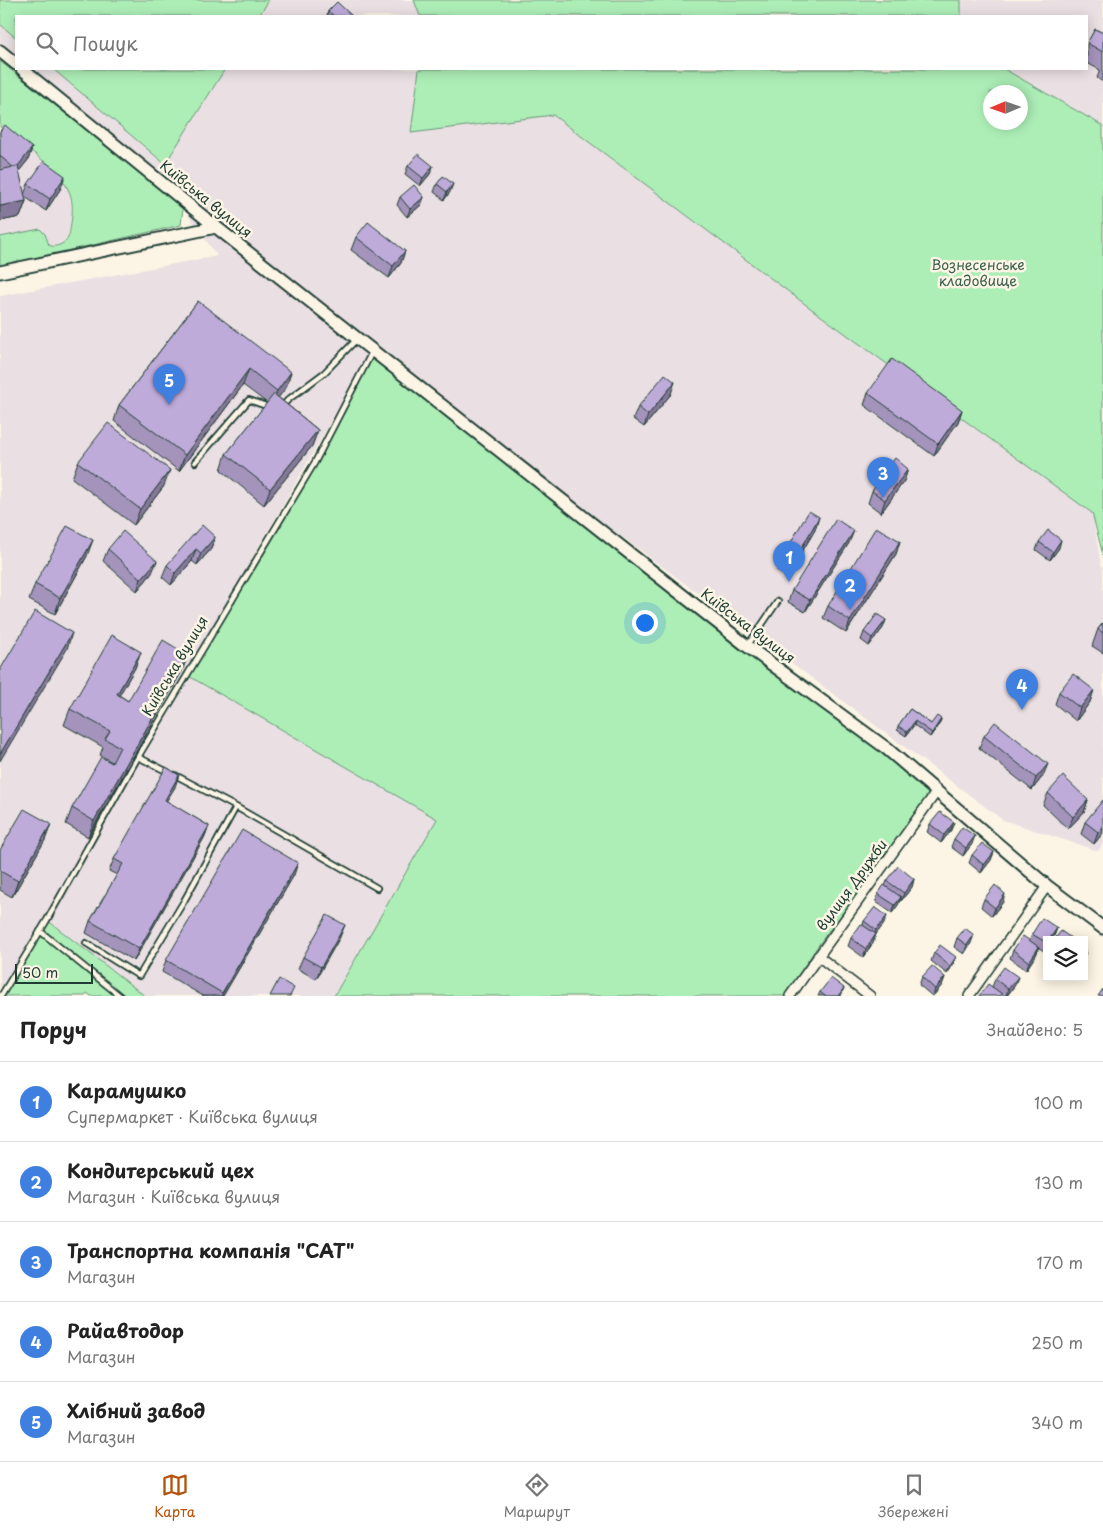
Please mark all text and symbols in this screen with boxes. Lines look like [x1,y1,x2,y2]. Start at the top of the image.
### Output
search box [15,15,1088,70]
icon: search [33,29,61,57]
text: Пошук [73,29,138,57]
north arrow [983,85,1028,130]
street label: Київська вулиця [156,155,257,242]
park label: Вознесенське кладовище [931,254,1025,291]
pin: 5 [153,364,185,405]
pin: 3 [867,457,899,498]
pin: 1 [773,541,805,582]
pin: 2 [834,569,866,610]
street label: Київська вулиця [697,583,800,668]
your location [632,610,658,636]
street label: Київська вулиця [136,612,213,720]
pin: 4 [1006,669,1038,710]
street label: вулиця Дружби [811,835,892,935]
map controls [1043,936,1088,981]
button: layers [1043,936,1088,981]
scale bar [15,961,92,984]
text: 50 m [22,962,58,983]
text: Поруч [20,1013,87,1045]
text: Знайдено: 5 [987,1017,1083,1041]
text: Карамушко [67,1076,186,1104]
text: 1 [32,1090,40,1114]
text: 100 m [1034,1090,1083,1114]
text: Супермаркет · Київська вулиця [67,1104,318,1128]
text: Кондитерський цех [67,1156,254,1184]
text: 2 [30,1170,42,1194]
text: 130 m [1035,1170,1083,1194]
text: Магазин · Київська вулиця [67,1184,280,1208]
text: Транспортна компанія "САТ" [67,1236,354,1264]
text: 3 [31,1250,41,1274]
text: 170 m [1037,1250,1083,1274]
text: Магазин [67,1264,136,1288]
text: Райавтодор [67,1316,184,1344]
text: 4 [31,1330,41,1354]
text: 250 m [1032,1330,1083,1354]
text: Магазин [67,1344,136,1368]
text: Хлібний завод [67,1396,205,1424]
text: 5 [31,1410,41,1434]
text: 340 m [1031,1410,1083,1434]
text: Магазин [67,1424,136,1448]
tab: Карта [154,1471,195,1522]
tab: Маршрут [504,1471,570,1522]
tab: Збережені [878,1471,949,1522]

